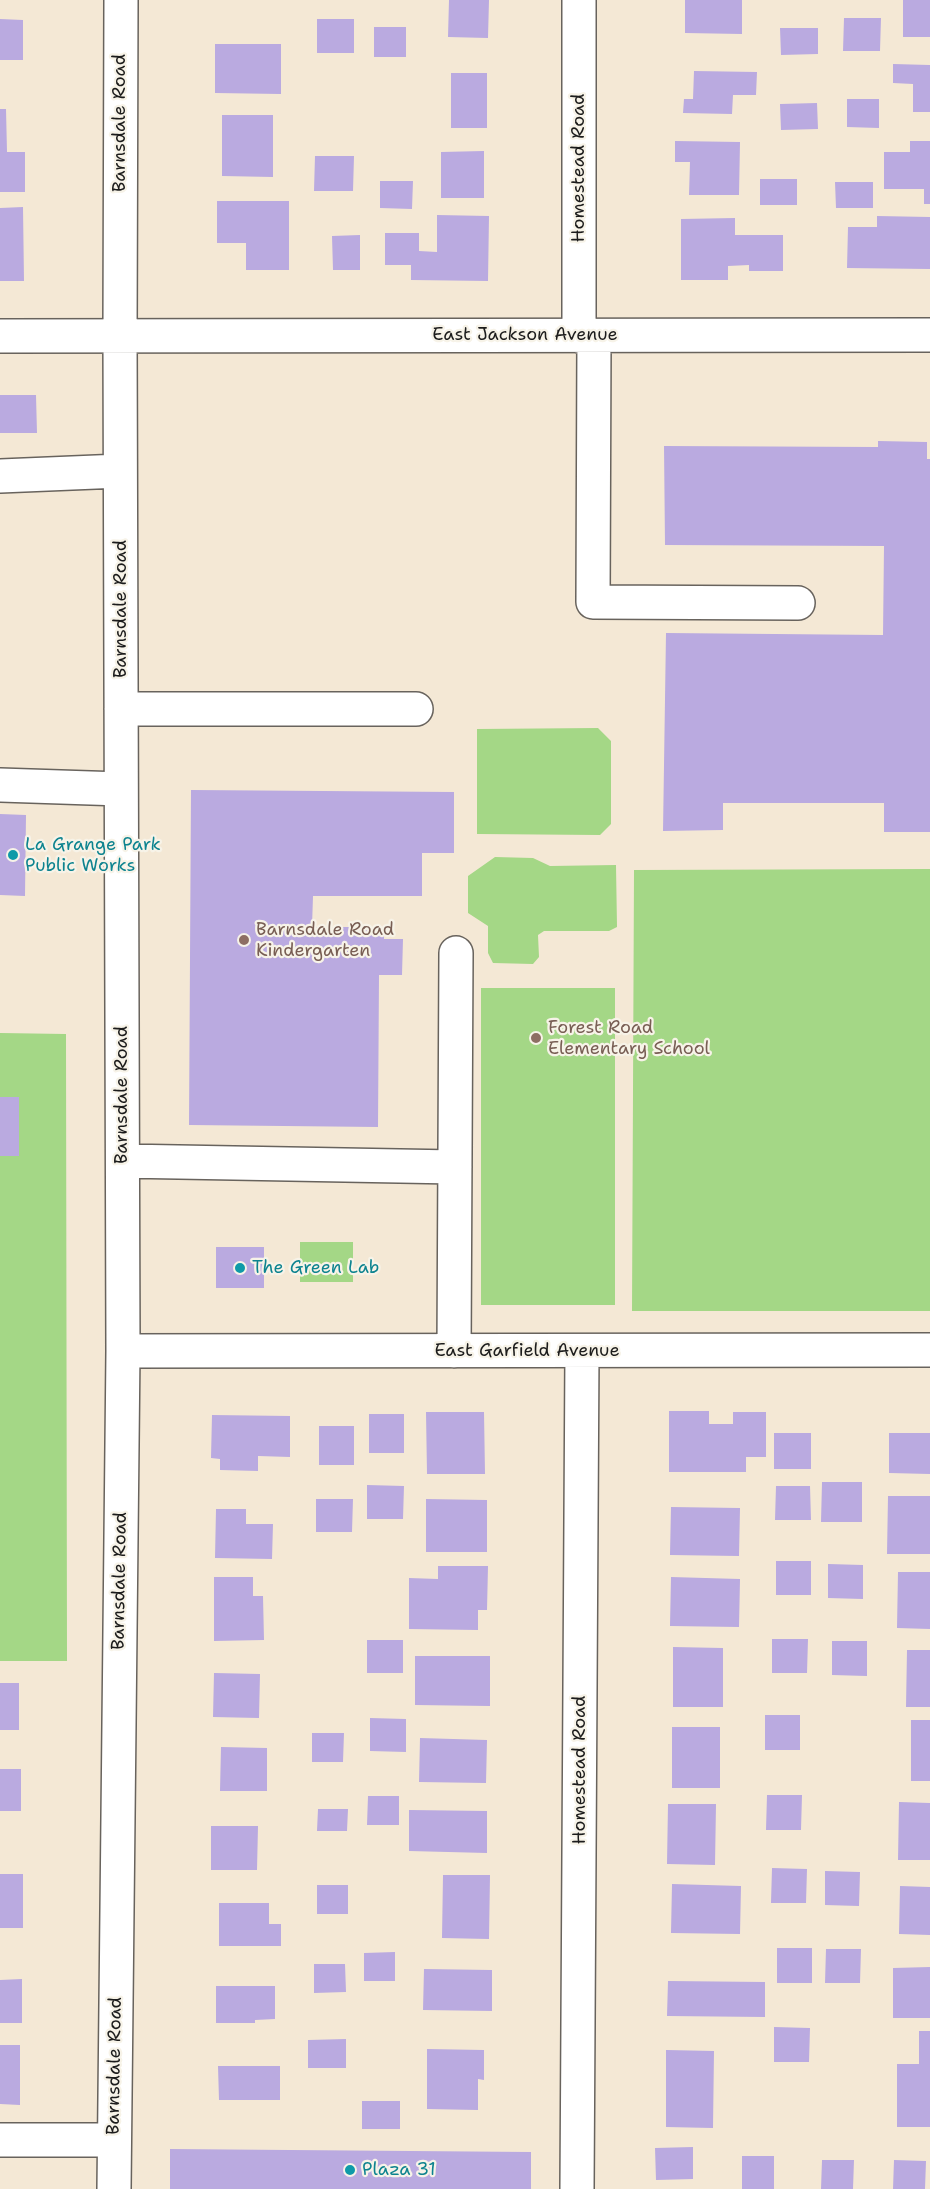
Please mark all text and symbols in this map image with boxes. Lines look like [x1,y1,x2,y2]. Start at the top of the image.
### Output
street label: Barnsdale Road [109,54,131,192]
street label: Homestead Road [568,94,590,242]
street label: East Jackson Avenue [432,324,618,346]
street label: Barnsdale Road [110,540,132,678]
place label: La Grange Park Public Works [25,834,161,876]
marker: La Grange Park Public Works [6,848,20,862]
place label: Barnsdale Road Kindergarten [256,919,394,962]
marker: Barnsdale Road Kindergarten [237,933,251,947]
place label: Forest Road Elementary School [548,1017,710,1060]
street label: Barnsdale Road [111,1026,133,1164]
marker: Forest Road Elementary School [529,1031,543,1045]
place label: The Green Lab [252,1257,379,1279]
marker: The Green Lab [233,1261,247,1275]
street label: East Garfield Avenue [434,1340,620,1362]
street label: Barnsdale Road [108,1512,132,1650]
street label: Homestead Road [569,1696,591,1844]
street label: Barnsdale Road [103,1997,127,2135]
place label: Plaza 31 [362,2159,436,2181]
marker: Plaza 31 [343,2163,357,2177]

